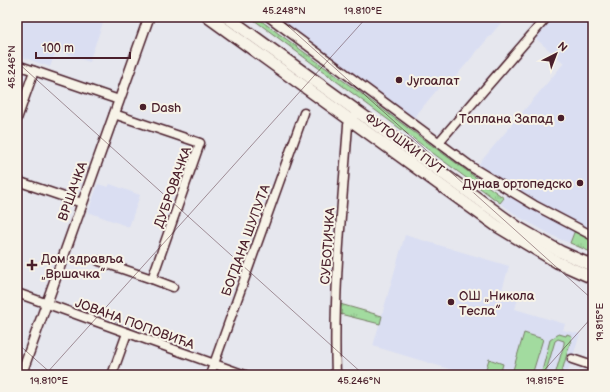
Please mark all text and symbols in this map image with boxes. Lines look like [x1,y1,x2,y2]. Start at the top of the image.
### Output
text: 45.248°N [262,5,306,17]
text: 19.810°E [344,5,383,17]
scale bar [36,34,130,60]
north arrow [536,34,576,74]
text: N [555,39,570,55]
text: 100 m [42,41,74,56]
text: 45.246°N [6,45,18,89]
place label: Југоалат [407,73,459,89]
marker: Југоалат [394,75,404,85]
place label: Dash [151,100,181,116]
marker: Dash [138,102,148,112]
street label: ФУТОШКИ ПУТ [362,110,448,178]
place label: Топлана Запад [459,111,553,127]
marker: Топлана Запад [556,113,566,123]
street label: ДУБРОВАЧКА [151,144,195,230]
street label: ВРШАЧКА [55,159,91,223]
place label: Дунав ортопедско [462,176,572,192]
marker: Дунав ортопедско [575,178,585,188]
street label: БОГДАНА ШУПУТА [218,182,274,298]
street label: СУБОТИЧКА [317,207,339,285]
place label: Дом здравља „Вршачка” [41,251,124,282]
marker: Дом здравља „Вршачка” [26,259,38,271]
place label: ОШ „Никола Тесла” [459,288,535,319]
street label: ЈОВАНА ПОПОВИЋА [73,295,197,353]
marker: ОШ „Никола Тесла” [446,297,456,307]
text: 19.815°E [594,303,606,341]
text: 19.810°E [30,375,69,387]
text: 45.246°N [337,375,381,387]
text: 19.815°E [526,375,564,387]

